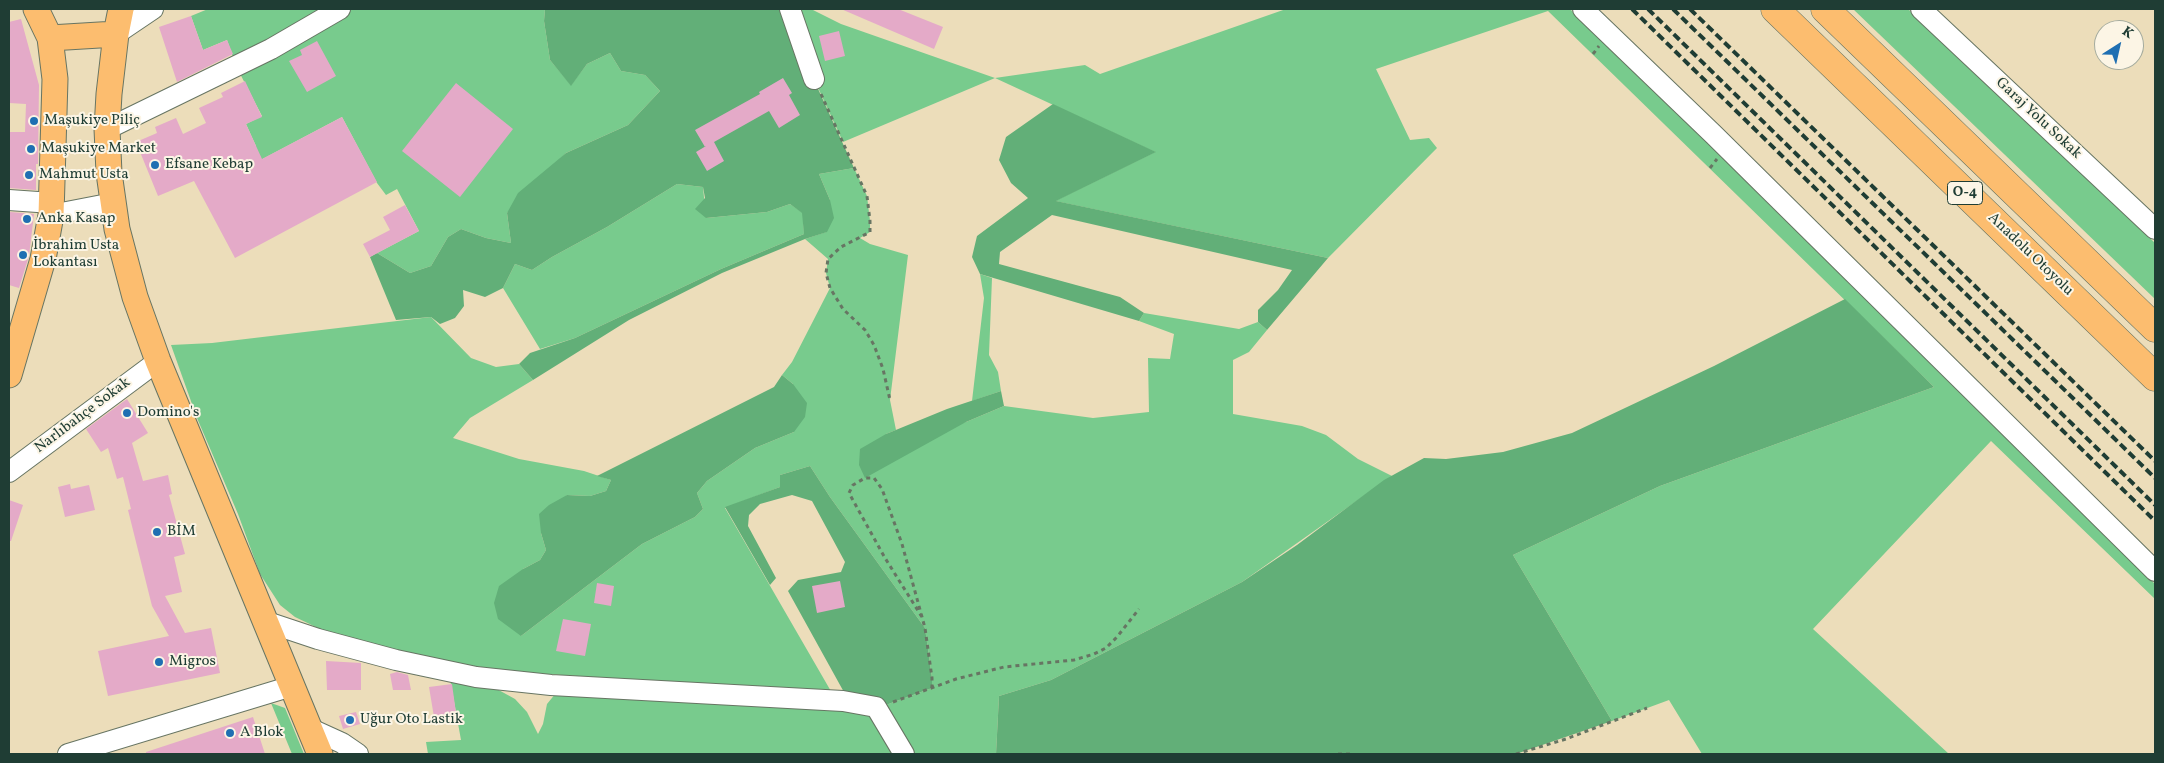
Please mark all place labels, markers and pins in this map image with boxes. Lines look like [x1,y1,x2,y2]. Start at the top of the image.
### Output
place label: Maşukiye Piliç [44,112,140,130]
marker: Maşukiye Piliç [28,115,40,127]
place label: Maşukiye Market [41,140,156,158]
marker: Maşukiye Market [25,143,37,155]
place label: Efsane Kebap [165,156,253,174]
marker: Efsane Kebap [149,159,161,171]
place label: Mahmut Usta [39,166,129,184]
marker: Mahmut Usta [23,169,35,181]
place label: Anka Kasap [37,210,115,228]
marker: Anka Kasap [21,213,33,225]
place label: İbrahim Usta Lokantası [33,237,119,272]
marker: İbrahim Usta Lokantası [17,249,29,261]
place label: Domino's [137,404,199,422]
marker: Domino's [121,407,133,419]
place label: BİM [167,523,196,541]
marker: BİM [151,526,163,538]
place label: Migros [169,653,216,671]
marker: Migros [153,656,165,668]
place label: Uğur Oto Lastik [360,711,463,729]
marker: Uğur Oto Lastik [344,714,356,726]
place label: A Blok [240,724,283,742]
marker: A Blok [224,727,236,739]

